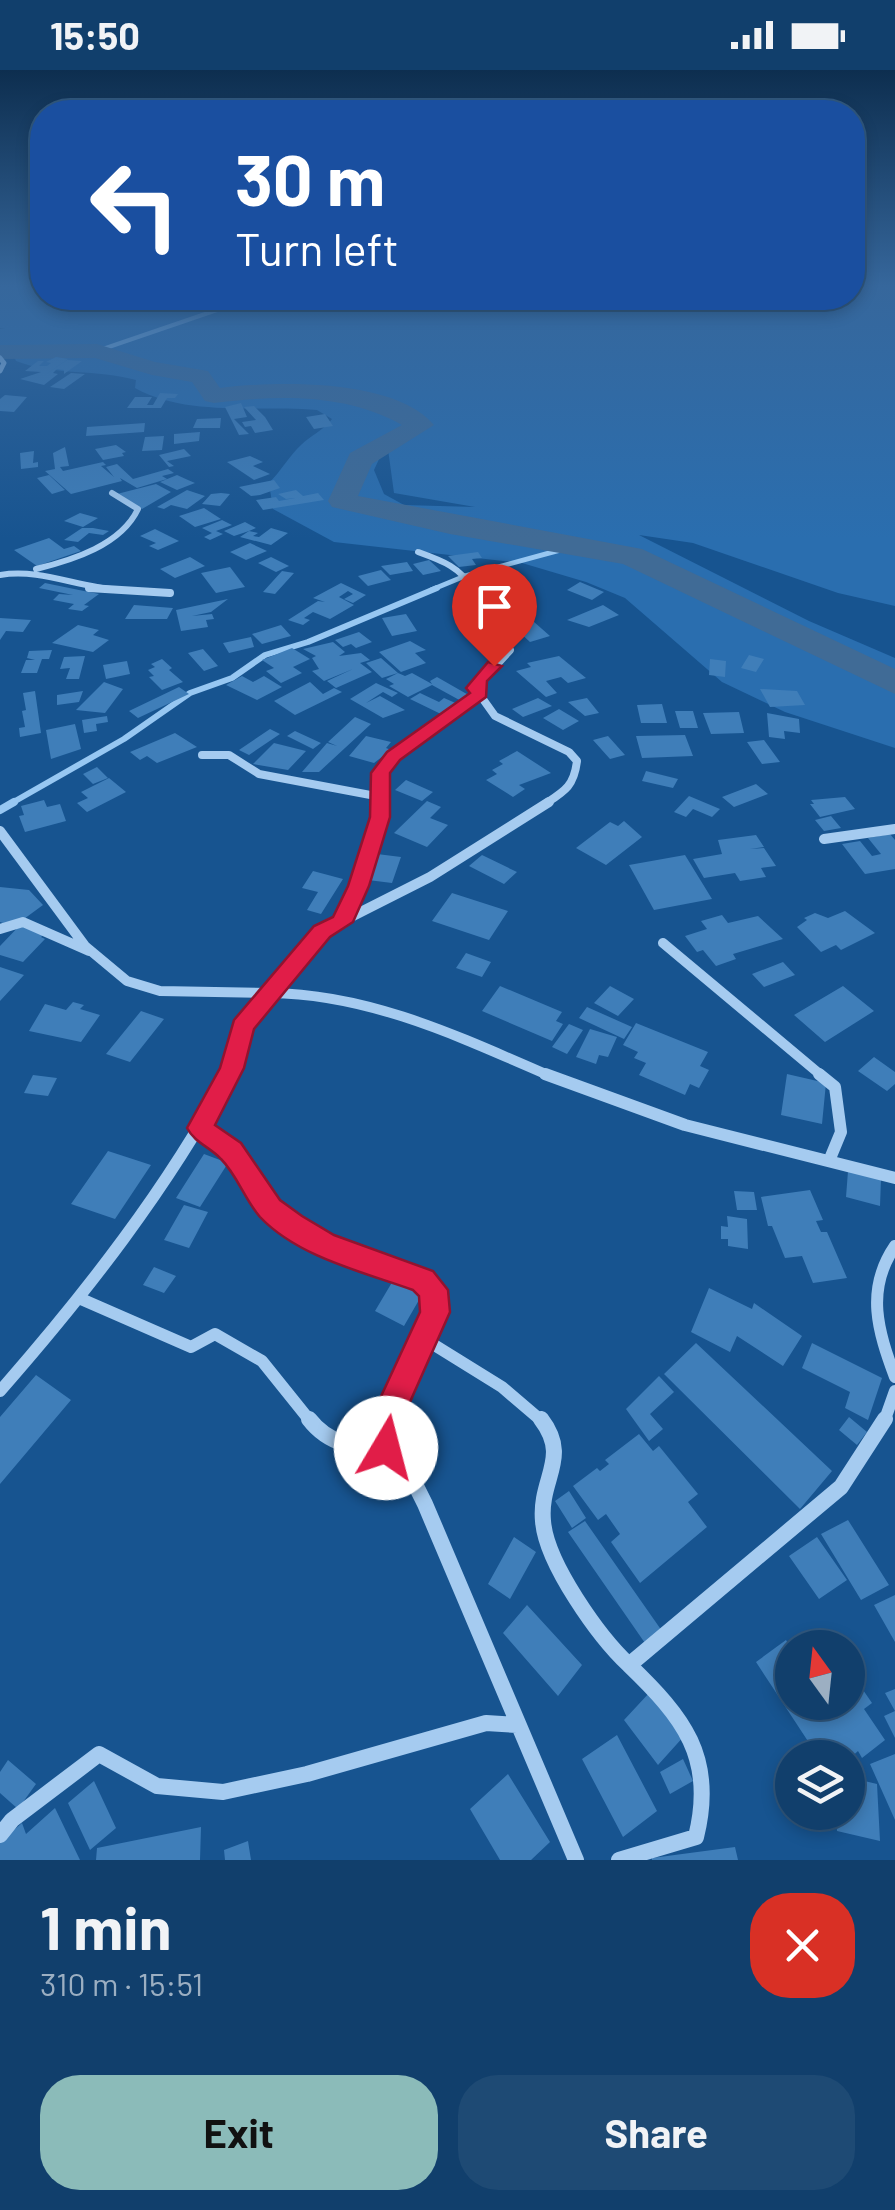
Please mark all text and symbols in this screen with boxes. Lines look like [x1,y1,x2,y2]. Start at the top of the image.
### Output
text: 15:50 [50,12,140,58]
text: 30 m [235,136,385,220]
icon: left [70,140,200,270]
text: Turn left [235,221,399,275]
pin [452,564,537,667]
icon: arrive [467,579,522,634]
position arrow [334,1396,438,1500]
north arrow [775,1630,865,1720]
map controls [775,1630,865,1830]
button: layers [775,1740,865,1830]
text: 1 min [40,1890,171,1962]
button: close [750,1893,855,1998]
text: 310 m · 15:51 [40,1964,203,2002]
button: Exit [40,2075,438,2190]
button: Share [458,2075,855,2190]

